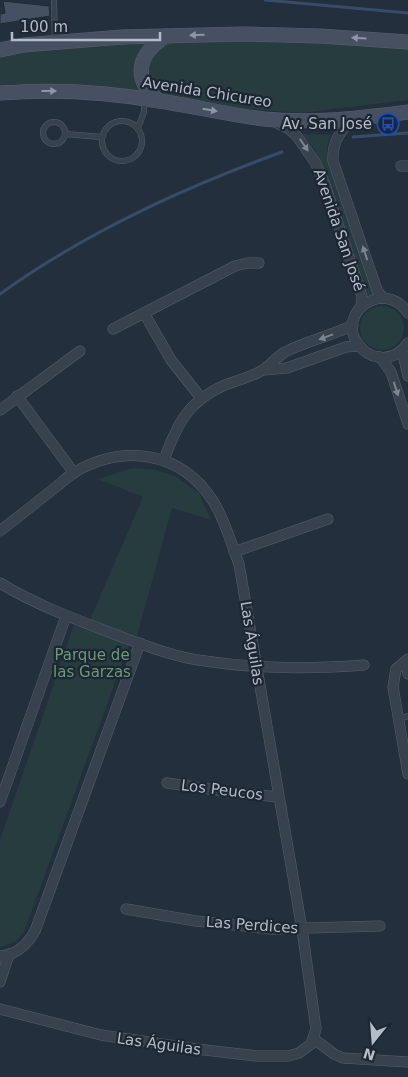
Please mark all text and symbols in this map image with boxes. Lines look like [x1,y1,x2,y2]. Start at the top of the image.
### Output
scale bar [12,10,160,42]
text: 100 m [20,18,68,36]
one-way arrow [189,31,205,39]
one-way arrow [351,34,367,42]
street label: Avenida Chicureo [141,73,273,111]
one-way arrow [41,87,57,95]
one-way arrow [202,107,218,115]
bus stop icon: Av. San José [376,112,400,136]
place label: Av. San José [282,115,372,133]
one-way arrow [299,139,309,152]
street label: Avenida San José [310,166,368,294]
one-way arrow [361,245,369,260]
one-way arrow [319,334,334,341]
one-way arrow [393,382,401,397]
street label: Las Águilas [236,600,269,686]
park label: Parque de las Garzas [53,646,131,681]
street label: Los Peucos [180,776,264,804]
street label: Las Perdices [205,913,299,937]
north arrow [348,1017,398,1067]
street label: Las Águilas [116,1028,203,1059]
text: N [361,1045,377,1064]

